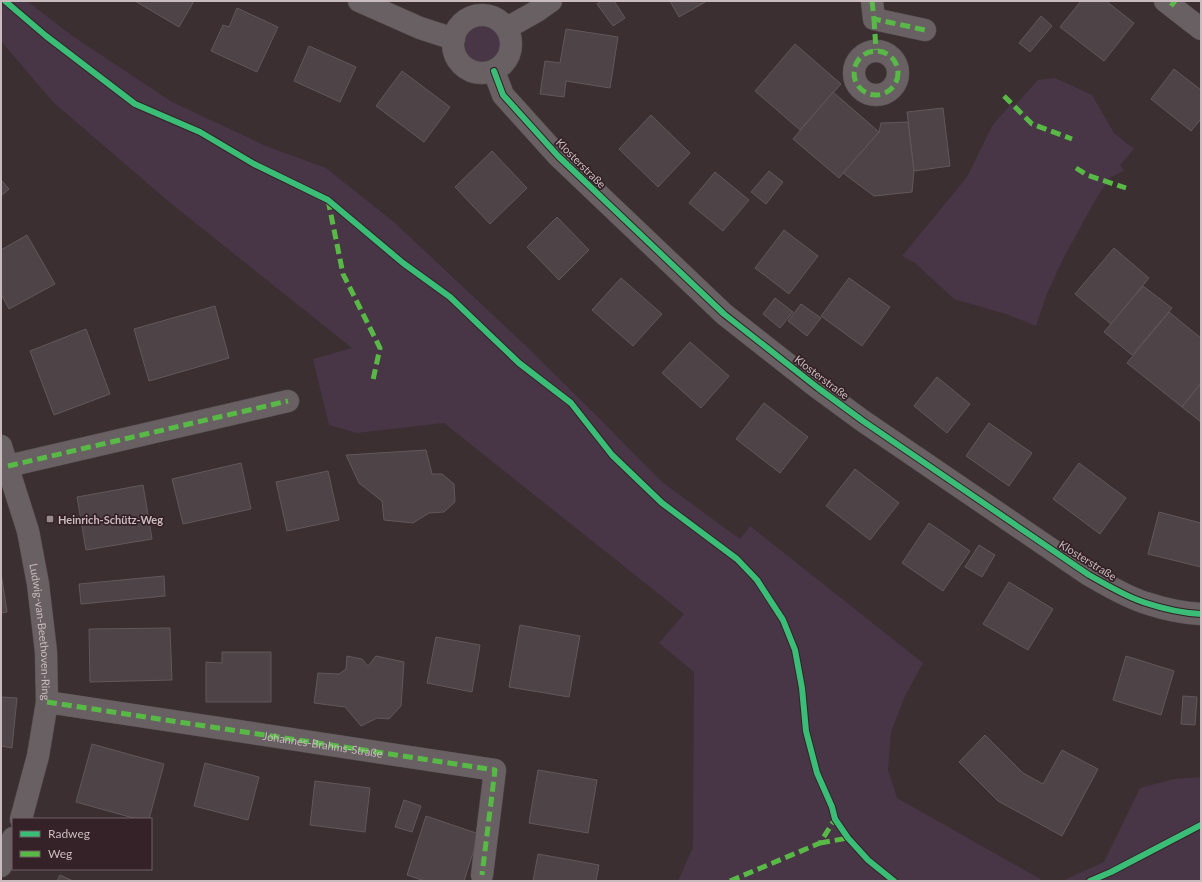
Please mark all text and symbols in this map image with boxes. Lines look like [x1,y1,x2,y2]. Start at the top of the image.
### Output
street label: Klosterstraße [553,135,609,191]
street label: Klosterstraße [792,352,852,402]
place label: Heinrich-Schütz-Weg [58,513,163,526]
marker: Heinrich-Schütz-Weg [45,514,55,524]
street label: Klosterstraße [1057,537,1119,583]
street label: Ludwig-van-Beethoven-Ring [28,562,53,701]
street label: Johannes-Brahms-Straße [262,728,384,759]
legend [12,818,152,870]
text: Radweg [48,826,90,841]
text: Weg [48,846,72,861]

